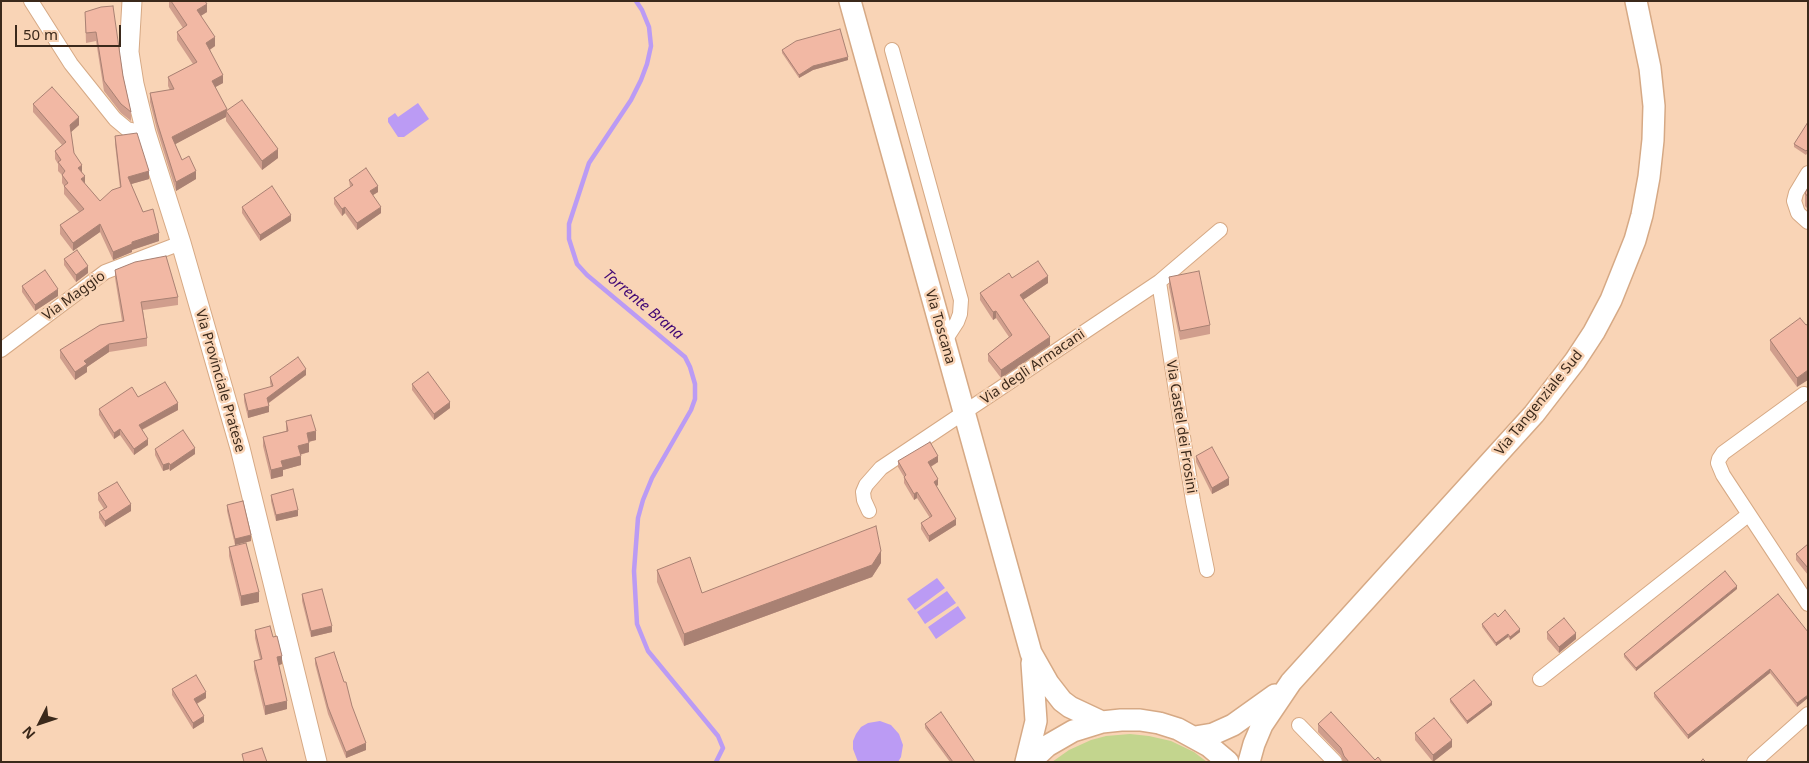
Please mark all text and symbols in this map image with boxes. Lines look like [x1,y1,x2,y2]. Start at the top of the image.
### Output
scale bar [18,15,124,47]
text: 50 m [23,24,58,44]
water label: Torrente Brana [599,266,687,344]
street label: Via Maggio [39,268,109,324]
street label: Via Toscana [921,288,959,366]
street label: Via Provinciale Pratese [192,308,248,454]
street label: Via degli Armacani [978,326,1088,408]
street label: Via Tangenziale Sud [1492,347,1586,459]
street label: Via Castel dei Frosini [1162,359,1200,495]
north arrow [15,698,65,748]
text: N [17,723,39,744]

